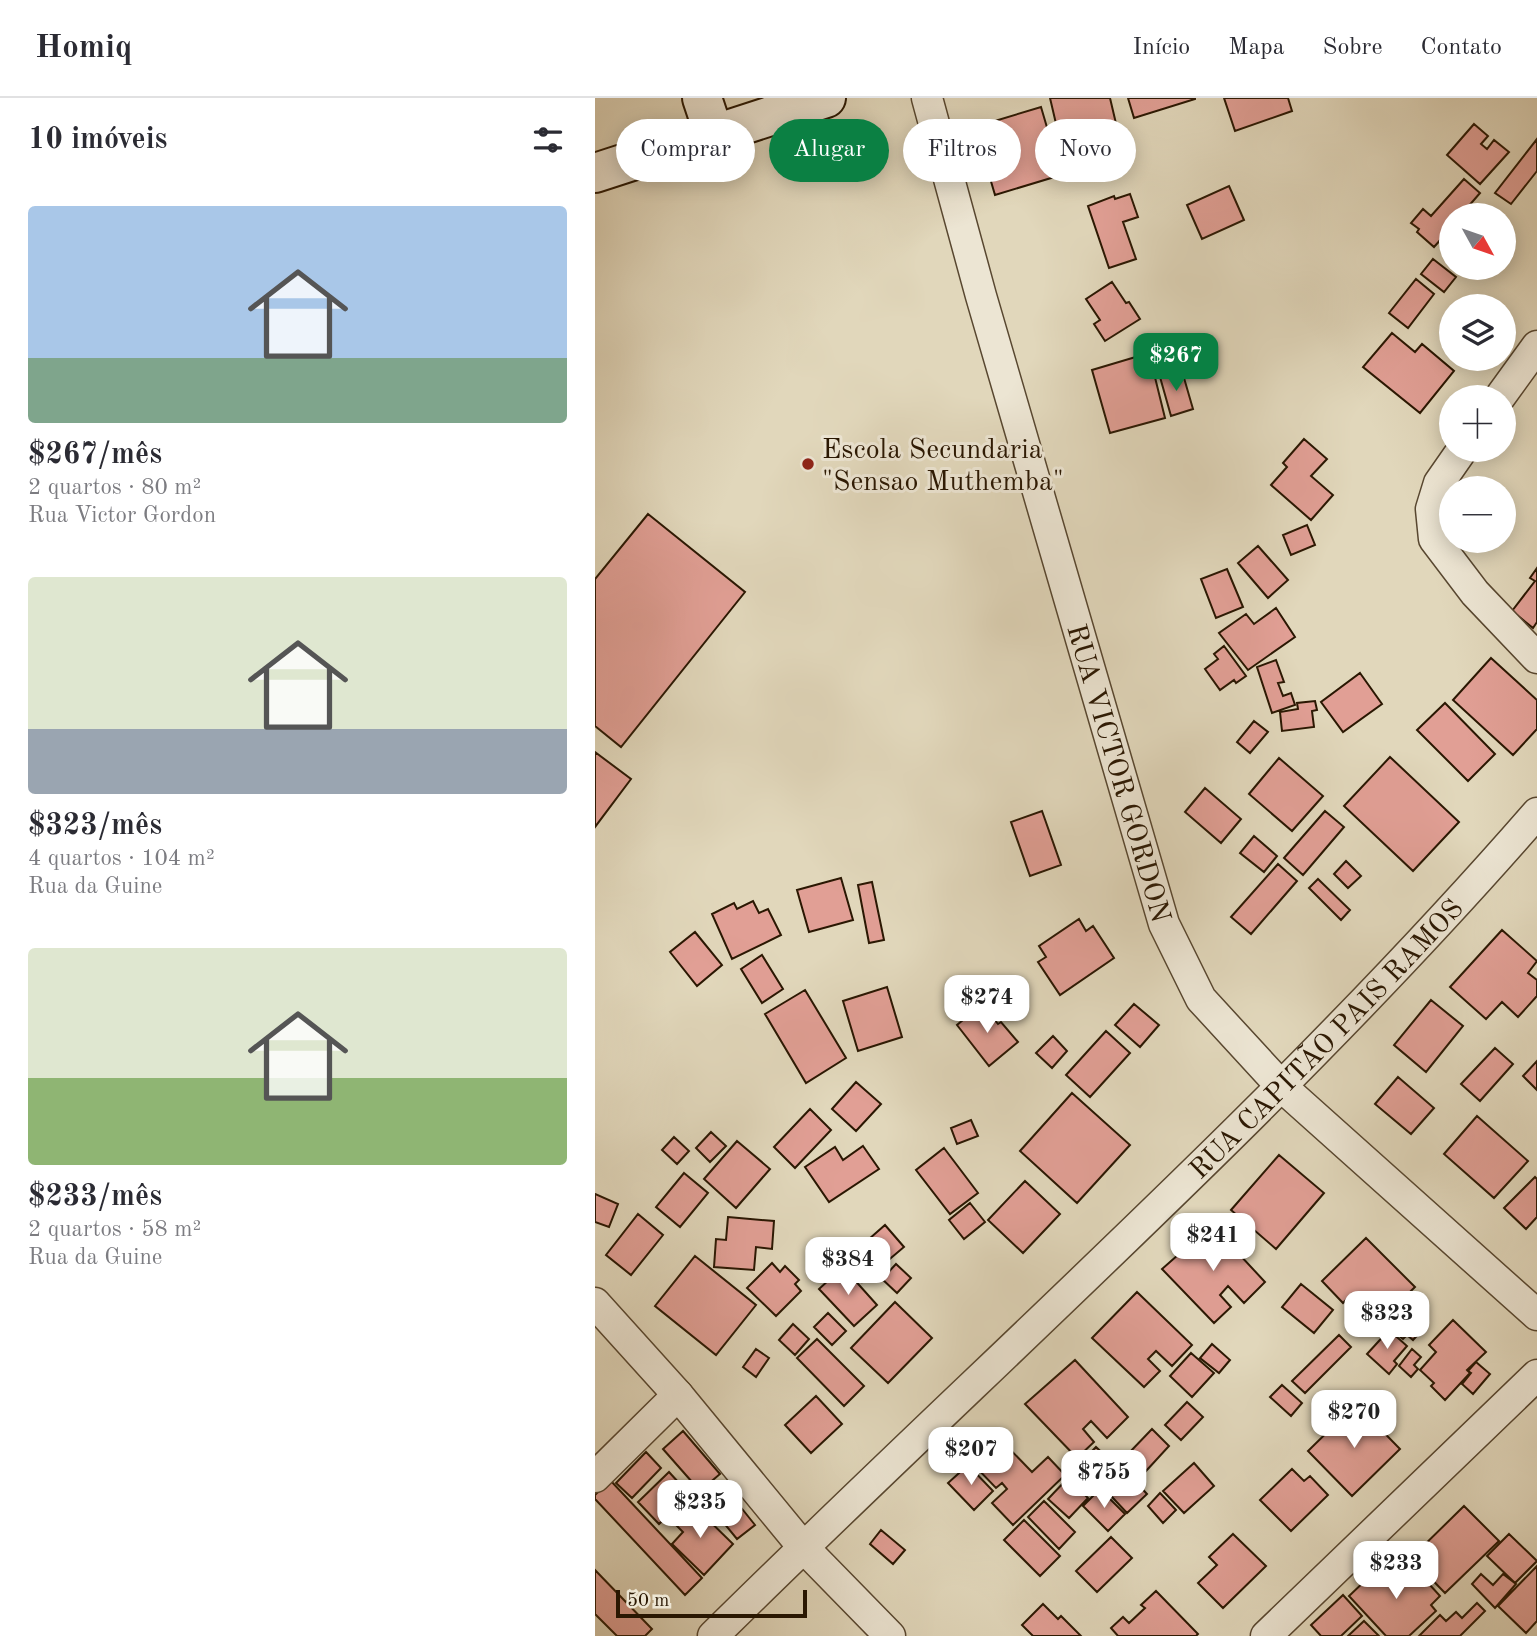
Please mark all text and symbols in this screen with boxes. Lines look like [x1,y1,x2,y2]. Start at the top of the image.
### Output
text: Homiq [35,32,132,65]
text: Início [1133,36,1190,60]
text: Mapa [1228,36,1285,60]
text: Sobre [1323,36,1382,60]
text: Contato [1420,36,1502,60]
chip: Comprar [616,119,755,182]
chip: Alugar [769,119,889,182]
chip: Filtros [903,119,1021,182]
chip: Novo [1035,119,1136,182]
icon: filters [529,121,567,159]
text: 10 imóveis [28,125,167,155]
north arrow [1439,203,1515,280]
map controls [1439,203,1516,553]
icon: home [235,251,361,377]
button: layers [1439,294,1516,371]
pin: $267 [1135,334,1217,393]
text: $267 [1149,344,1203,367]
button: + [1439,385,1516,462]
place label: Escola Secundaria "Sensao Muthemba" [822,437,1064,497]
text: $267/mês [28,440,162,470]
marker: Escola Secundaria "Sensao Muthemba" [800,456,816,472]
text: 2 quartos · 80 m² [28,476,201,499]
button: − [1439,476,1516,553]
text: Rua Victor Gordon [28,504,216,527]
street label: RUA VICTOR GORDON [1060,621,1174,926]
icon: home [235,622,361,748]
text: $323/mês [28,811,162,841]
text: 4 quartos · 104 m² [28,847,215,870]
text: Rua da Guine [28,875,162,898]
street label: RUA CAPITÃO PAIS RAMOS [1186,895,1470,1185]
pin: $274 [946,976,1028,1035]
text: $274 [960,986,1014,1009]
icon: home [235,993,361,1119]
text: $233/mês [28,1182,162,1212]
pin: $241 [1172,1214,1254,1273]
text: 2 quartos · 58 m² [28,1218,201,1241]
text: $241 [1186,1224,1240,1247]
pin: $384 [807,1238,889,1297]
text: Rua da Guine [28,1246,162,1269]
text: $384 [821,1248,875,1271]
pin: $323 [1346,1292,1428,1351]
text: $323 [1360,1302,1414,1325]
pin: $270 [1313,1390,1395,1450]
text: $270 [1327,1401,1381,1424]
pin: $207 [930,1428,1012,1487]
text: $207 [944,1438,998,1461]
pin: $755 [1063,1450,1145,1510]
text: $755 [1077,1461,1131,1484]
pin: $235 [659,1480,741,1540]
text: $235 [673,1491,727,1514]
pin: $233 [1355,1542,1437,1601]
text: $233 [1369,1552,1423,1575]
scale bar [616,1587,807,1619]
text: 50 m [627,1592,669,1611]

